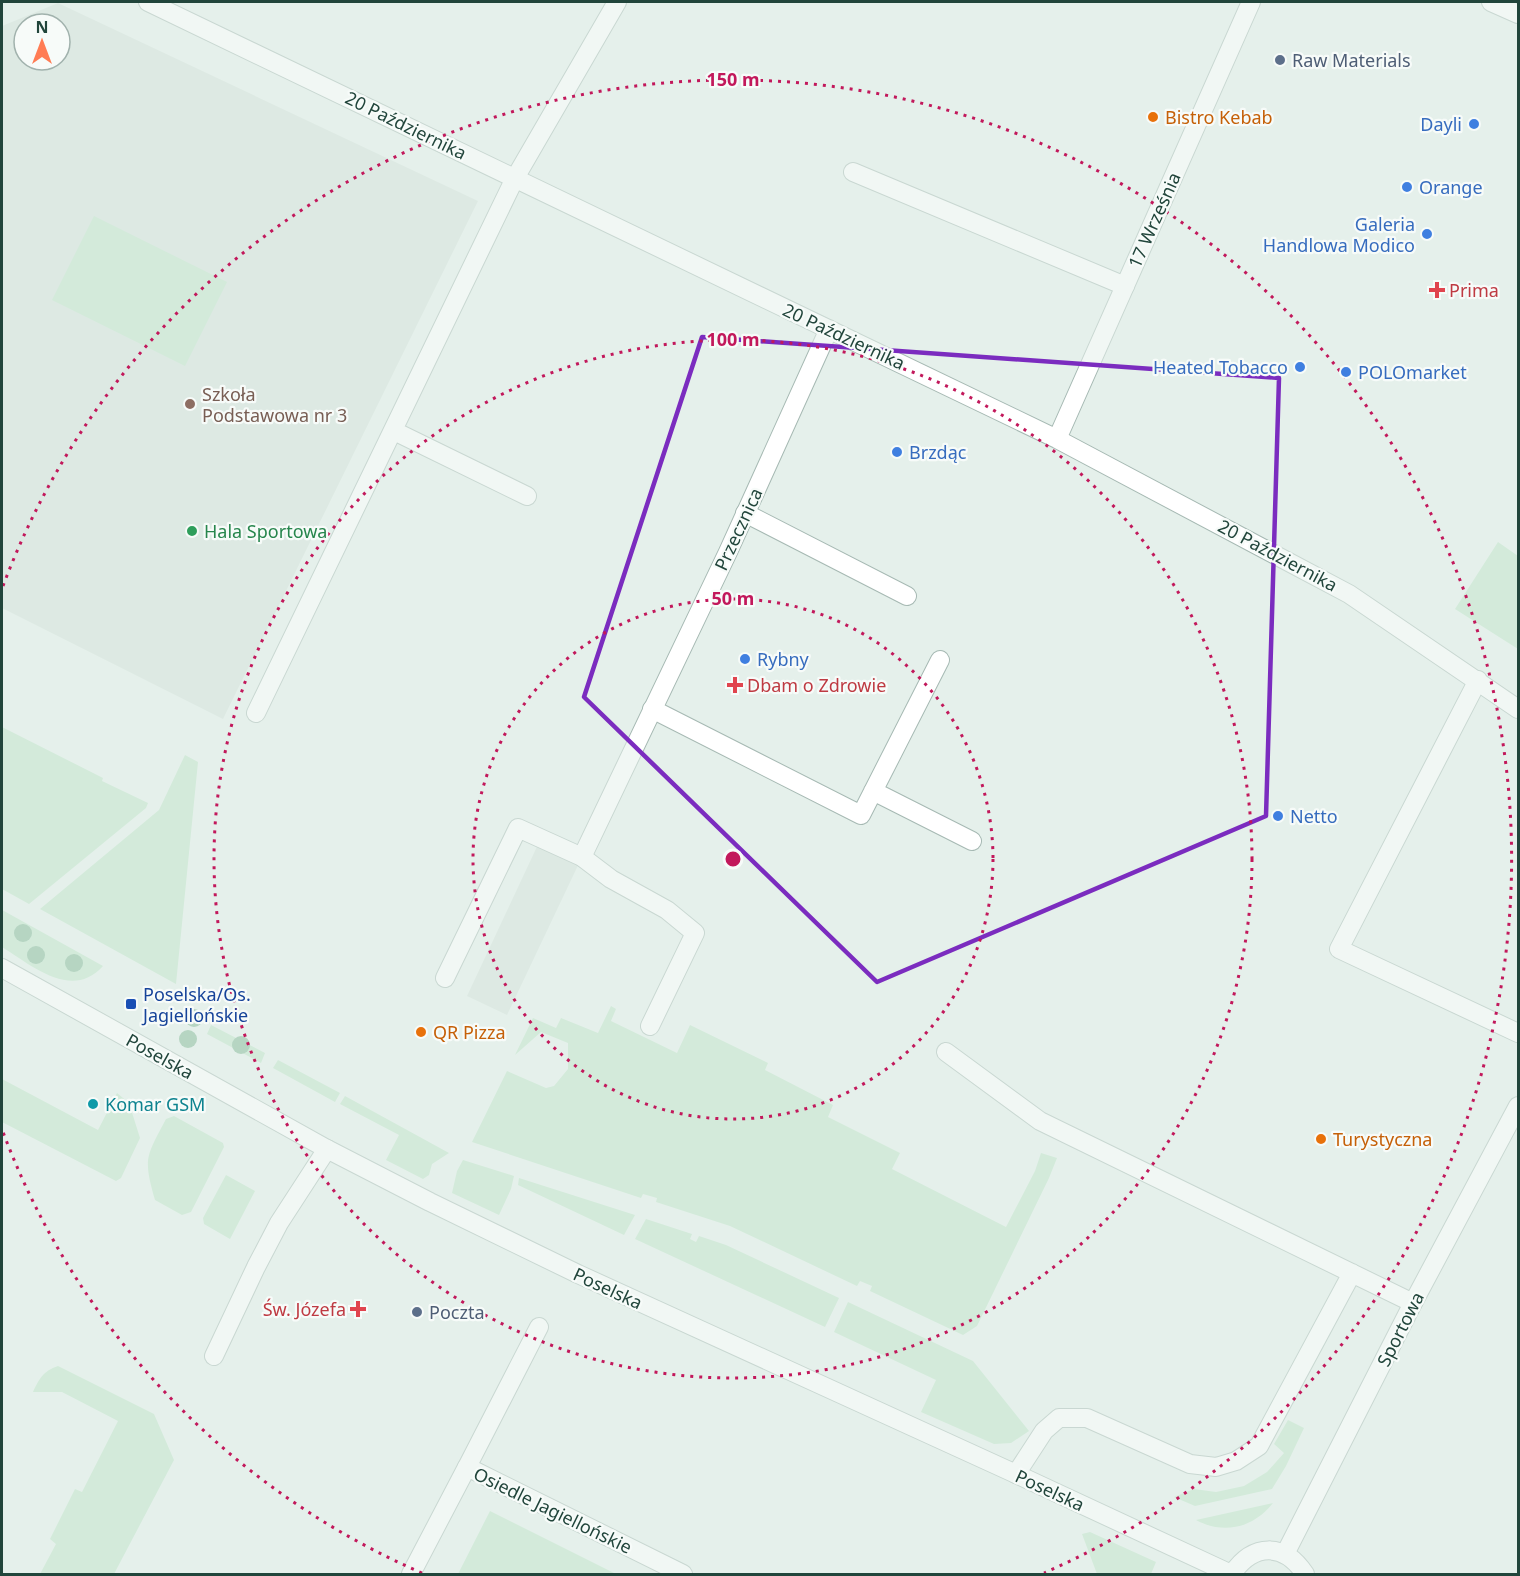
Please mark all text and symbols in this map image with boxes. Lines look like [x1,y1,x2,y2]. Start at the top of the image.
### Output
north arrow [12,12,72,72]
text: N [35,16,49,38]
place label: Raw Materials [1292,48,1411,72]
marker: Raw Materials [1273,53,1287,67]
text: 150 m [706,67,760,91]
street label: 20 Października [341,85,471,165]
place label: Bistro Kebab [1165,105,1273,129]
marker: Bistro Kebab [1146,110,1160,124]
place label: Dayli [1420,112,1462,136]
marker: Dayli [1467,117,1481,131]
street label: 17 Września [1122,168,1186,272]
place label: Orange [1419,175,1483,199]
marker: Orange [1400,180,1414,194]
place label: Galeria Handlowa Modico [1263,212,1415,257]
marker: Galeria Handlowa Modico [1420,227,1434,241]
place label: Prima [1449,278,1499,302]
marker: Prima [1430,283,1444,297]
street label: 20 Października [779,297,909,375]
text: 100 m [706,327,760,351]
place label: Heated Tobacco [1153,355,1288,379]
marker: Heated Tobacco [1293,360,1307,374]
place label: POLOmarket [1358,360,1467,384]
marker: POLOmarket [1339,365,1353,379]
place label: Szkoła Podstawowa nr 3 [202,382,347,427]
marker: Szkoła Podstawowa nr 3 [183,397,197,411]
place label: Brzdąc [909,440,967,464]
marker: Brzdąc [890,445,904,459]
street label: Przecznica [708,484,768,574]
street label: 20 Października [1214,513,1342,597]
place label: Hala Sportowa [204,519,327,543]
marker: Hala Sportowa [185,524,199,538]
text: 50 m [712,586,754,610]
place label: Rybny [757,647,810,671]
marker: Rybny [738,652,752,666]
place label: Dbam o Zdrowie [747,673,886,697]
marker: Dbam o Zdrowie [728,678,742,692]
place label: Netto [1290,804,1338,828]
marker: Netto [1271,809,1285,823]
centre of rings [723,849,743,869]
place label: Poselska/Os. Jagiellońskie [141,982,251,1027]
marker: Poselska/Os. Jagiellońskie [124,997,138,1011]
place label: QR Pizza [433,1020,506,1044]
marker: QR Pizza [414,1025,428,1039]
street label: Poselska [122,1028,198,1084]
place label: Komar GSM [105,1092,205,1116]
marker: Komar GSM [86,1097,100,1111]
place label: Turystyczna [1333,1127,1432,1151]
marker: Turystyczna [1314,1132,1328,1146]
street label: Poselska [570,1262,646,1314]
street label: Sportowa [1371,1288,1429,1370]
place label: Św. Józefa [263,1297,346,1321]
place label: Poczta [429,1300,484,1324]
marker: Św. Józefa [351,1302,365,1316]
marker: Poczta [410,1305,424,1319]
street label: Osiedle Jagiellońskie [470,1461,636,1559]
street label: Poselska [1012,1464,1088,1516]

